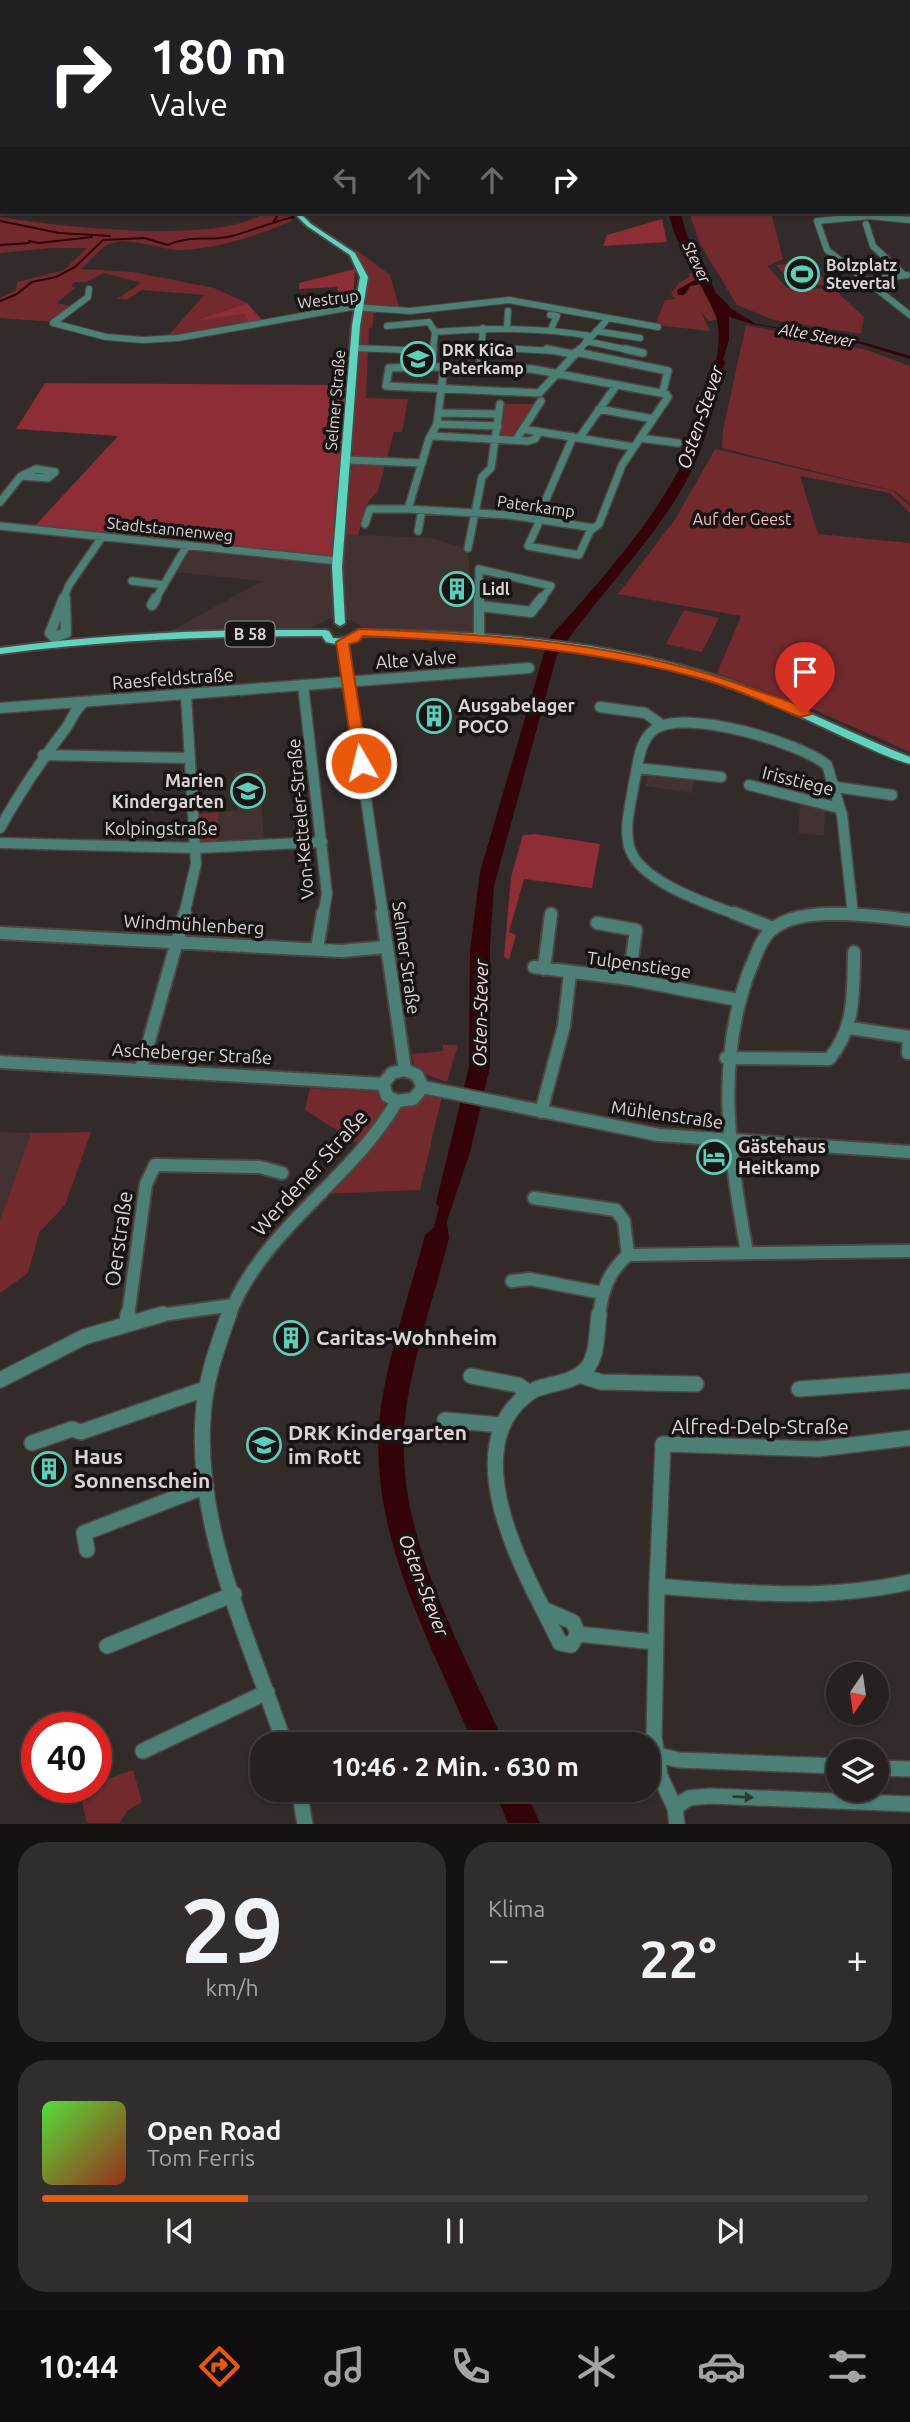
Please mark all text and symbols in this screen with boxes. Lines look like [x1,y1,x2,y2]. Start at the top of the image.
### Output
icon: right [35,28,126,119]
text: 180 m [150,28,287,83]
text: Valve [150,86,228,122]
icon: left [327,161,365,199]
icon: ahead [400,161,438,199]
icon: ahead [473,161,511,199]
icon: right [546,161,584,199]
water label: Stever [679,237,715,287]
sports icon: Bolzplatz Stevertal [783,255,821,293]
place label: Bolzplatz Stevertal [826,256,897,292]
street label: Westrup [297,286,359,312]
water label: Alte Stever [777,319,857,351]
school or university icon: DRK KiGa Paterkamp [399,340,437,378]
place label: DRK KiGa Paterkamp [442,341,524,377]
street label: Selmer Straße [322,349,348,451]
water label: Osten-Stever [672,362,728,471]
street label: Paterkamp [496,492,576,520]
park label: Auf der Geest [693,510,792,528]
street label: Stadtstannenweg [106,513,234,545]
building icon: Lidl [438,570,476,608]
place label: Lidl [482,580,510,598]
road number: B 58 [226,622,274,646]
pin [775,642,835,714]
street label: Alte Valve [375,646,457,672]
icon: arrive [786,653,824,691]
street label: Raesfeldstraße [111,664,234,692]
place label: Ausgabelager POCO [458,695,576,736]
building icon: Ausgabelager POCO [415,697,453,735]
position arrow [324,726,398,800]
street label: Von-Ketteler-Straße [283,738,317,900]
street label: Irisstiege [760,761,836,799]
place label: Marien Kindergarten [112,770,224,811]
school or university icon: Marien Kindergarten [229,772,267,810]
street label: Kolpingstraße [104,818,218,838]
street label: Selmer Straße [389,900,425,1016]
street label: Windmühlenberg [123,910,265,938]
street label: Tulpenstiege [586,947,692,981]
water label: Osten-Stever [468,958,492,1067]
street label: Ascheberger Straße [112,1039,273,1067]
street label: Mühlenstraße [610,1096,724,1132]
street label: Werdener Straße [246,1104,372,1240]
place label: Gästehaus Heitkamp [738,1136,826,1177]
hotel icon: Gästehaus Heitkamp [695,1138,733,1176]
street label: Oerstraße [99,1190,137,1288]
building icon: Caritas-Wohnheim [272,1319,310,1357]
place label: Caritas-Wohnheim [316,1325,497,1349]
street label: Alfred-Delp-Straße [671,1414,849,1438]
place label: DRK Kindergarten im Rott [288,1420,467,1468]
school or university icon: DRK Kindergarten im Rott [245,1426,283,1464]
place label: Haus Sonnenschein [74,1444,210,1492]
building icon: Haus Sonnenschein [30,1450,68,1488]
water label: Osten-Stever [394,1531,454,1640]
north arrow [826,1662,889,1726]
map controls [826,1662,889,1802]
speed limit sign: 40 [21,1712,112,1803]
button: layers [826,1739,889,1802]
text: 10:46 · 2 Min. · 630 m [331,1752,579,1781]
one-way arrow [732,1792,754,1803]
text: 29 [181,1878,283,1980]
text: Klima [488,1896,545,1921]
text: 22° [639,1930,717,1988]
text: − [488,1938,509,1980]
text: + [847,1938,868,1980]
text: km/h [205,1975,259,2000]
text: Open Road [147,2116,281,2145]
text: Tom Ferris [147,2145,255,2170]
icon: previous [161,2212,199,2250]
icon: pause [436,2212,474,2250]
icon: next [711,2212,749,2250]
icon: directions [195,2342,244,2391]
icon: music [320,2342,369,2391]
icon: phone [446,2342,495,2391]
icon: climate [572,2342,621,2391]
icon: car [697,2342,746,2391]
icon: filters [823,2342,872,2391]
text: 10:44 [38,2348,118,2384]

